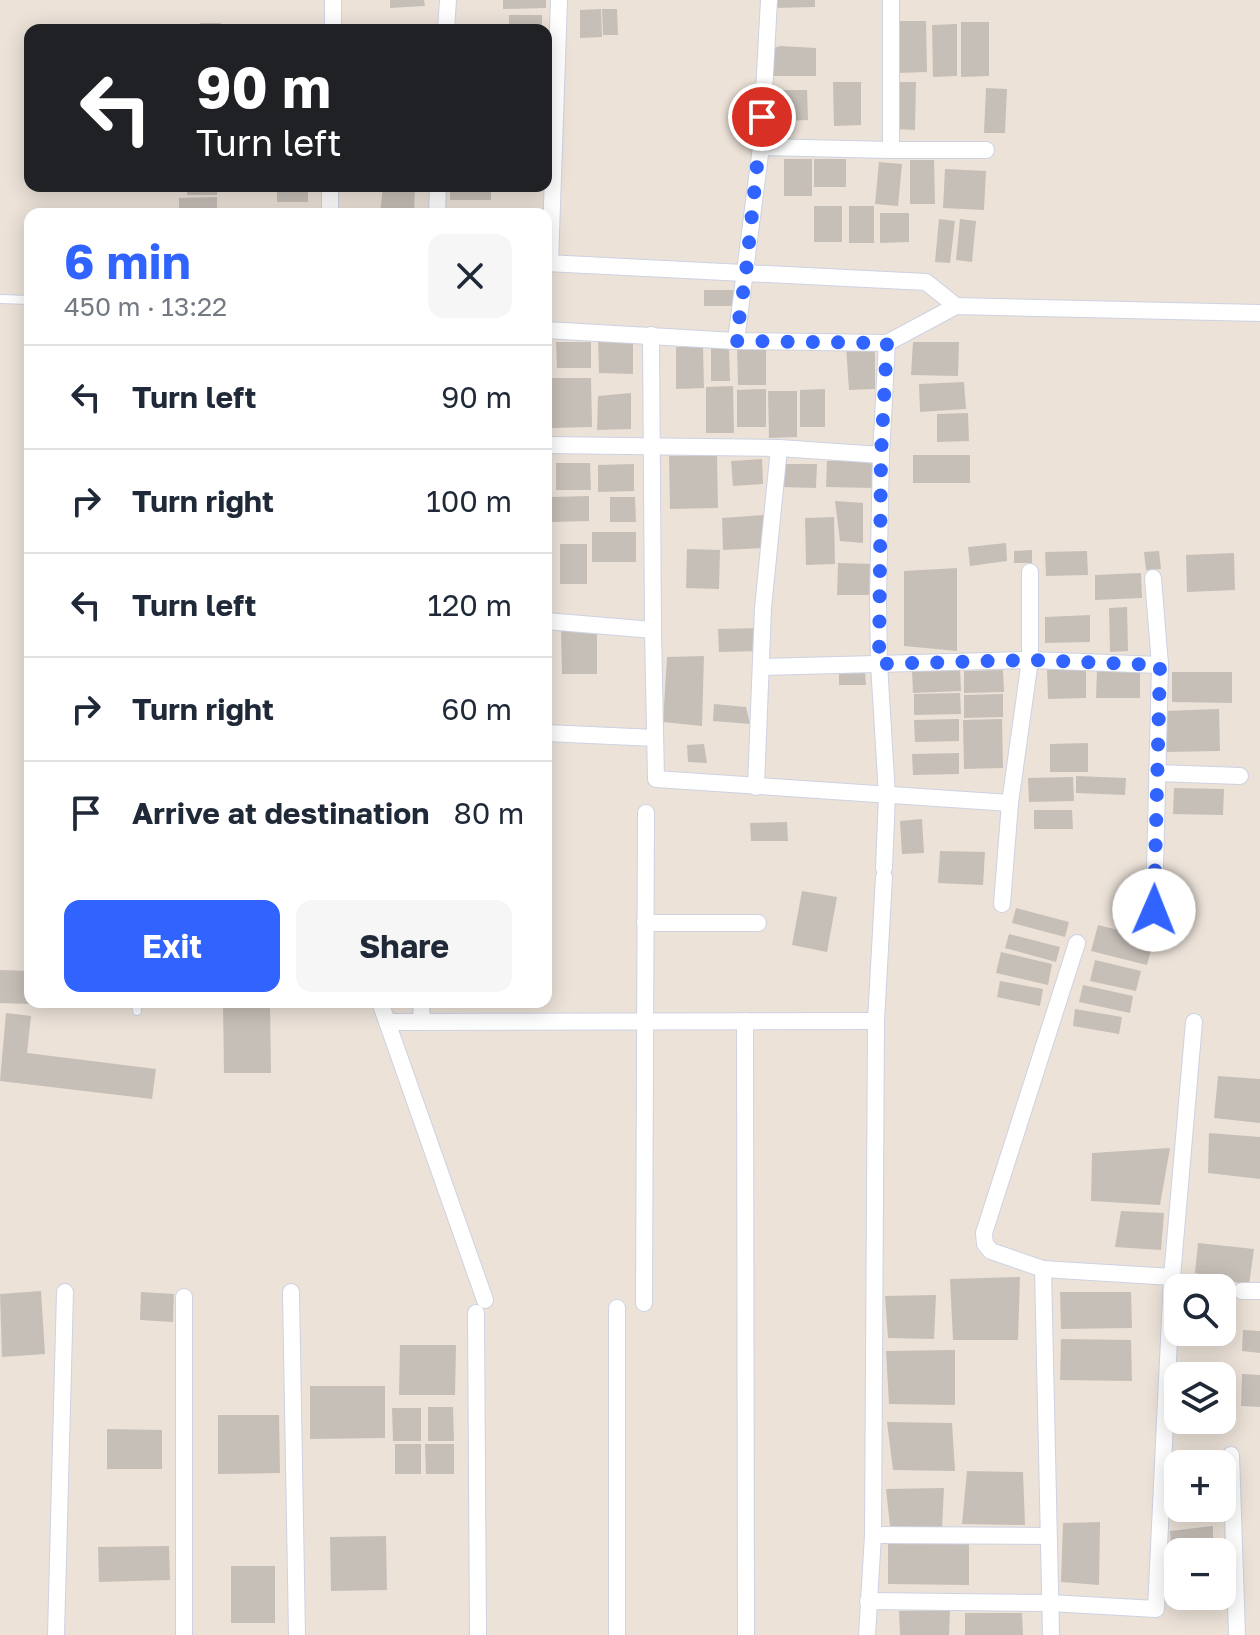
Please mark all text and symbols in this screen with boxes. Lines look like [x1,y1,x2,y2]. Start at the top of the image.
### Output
text: 90 m [196,53,331,120]
icon: left [64,56,168,160]
pin [728,83,796,151]
icon: arrive [740,95,784,139]
text: Turn left [196,121,342,164]
text: 6 min [64,232,191,290]
button: close [428,234,512,318]
text: 450 m · 13:22 [64,291,227,322]
icon: left [64,375,108,419]
text: Turn left [132,379,257,415]
text: 90 m [441,379,512,415]
icon: right [64,479,108,523]
text: Turn right [132,483,274,519]
text: 100 m [426,483,512,519]
icon: left [64,583,108,627]
text: Turn left [132,587,257,623]
text: 120 m [427,587,512,623]
icon: right [64,687,108,731]
text: Turn right [132,691,274,727]
text: 60 m [441,691,512,727]
icon: arrive [64,791,108,835]
text: Arrive at destination [132,795,429,831]
text: 80 m [453,795,524,831]
position arrow [1112,868,1196,952]
button: Exit [64,900,280,992]
button: Share [296,900,512,992]
map controls [1164,1274,1236,1610]
button: search [1164,1274,1236,1346]
button: layers [1164,1362,1236,1434]
button: + [1164,1450,1236,1522]
button: − [1164,1538,1236,1610]

